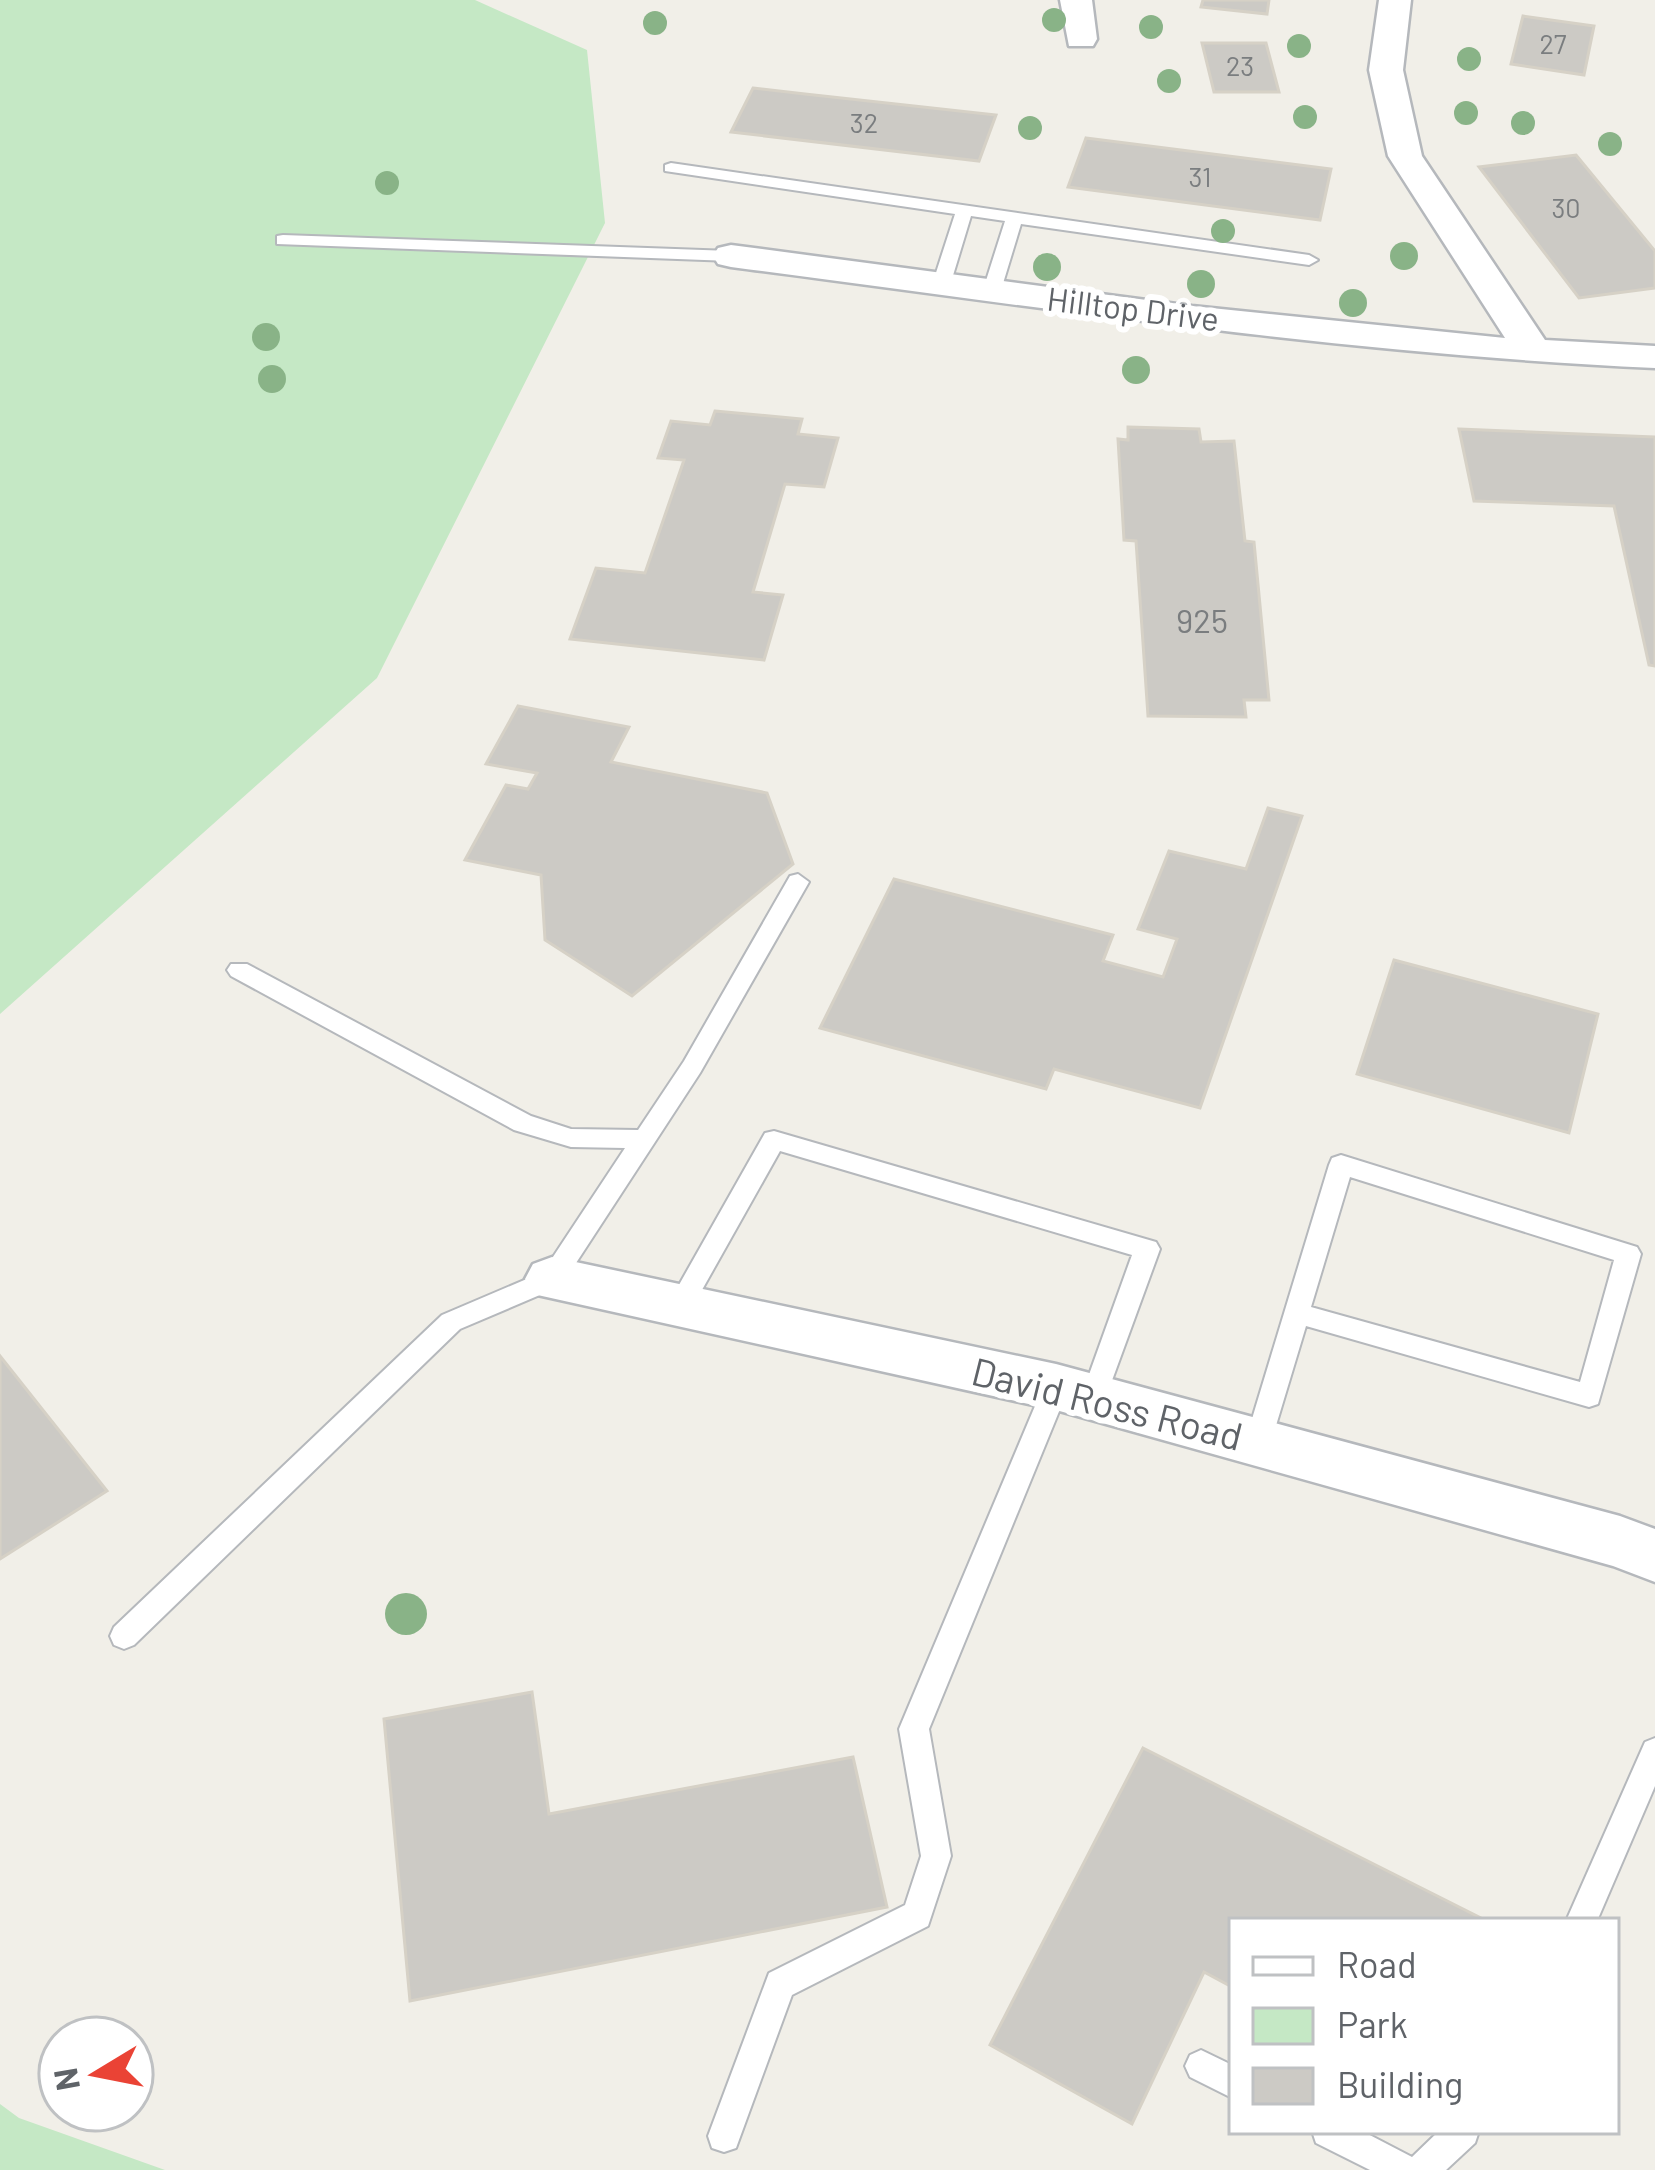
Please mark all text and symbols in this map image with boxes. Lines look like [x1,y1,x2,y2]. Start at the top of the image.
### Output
house number: 27 [1539,27,1567,59]
house number: 23 [1226,49,1254,81]
house number: 32 [850,106,878,138]
house number: 31 [1188,160,1212,192]
house number: 30 [1551,191,1581,223]
street label: Hilltop Drive [1045,278,1221,338]
house number: 925 [1176,600,1228,640]
street label: David Ross Road [967,1346,1247,1459]
legend [1229,1918,1619,2134]
text: Road [1337,1942,1417,1985]
text: Park [1337,2002,1408,2045]
north arrow [36,2014,156,2134]
text: Building [1337,2062,1463,2105]
text: N [44,2065,87,2094]

